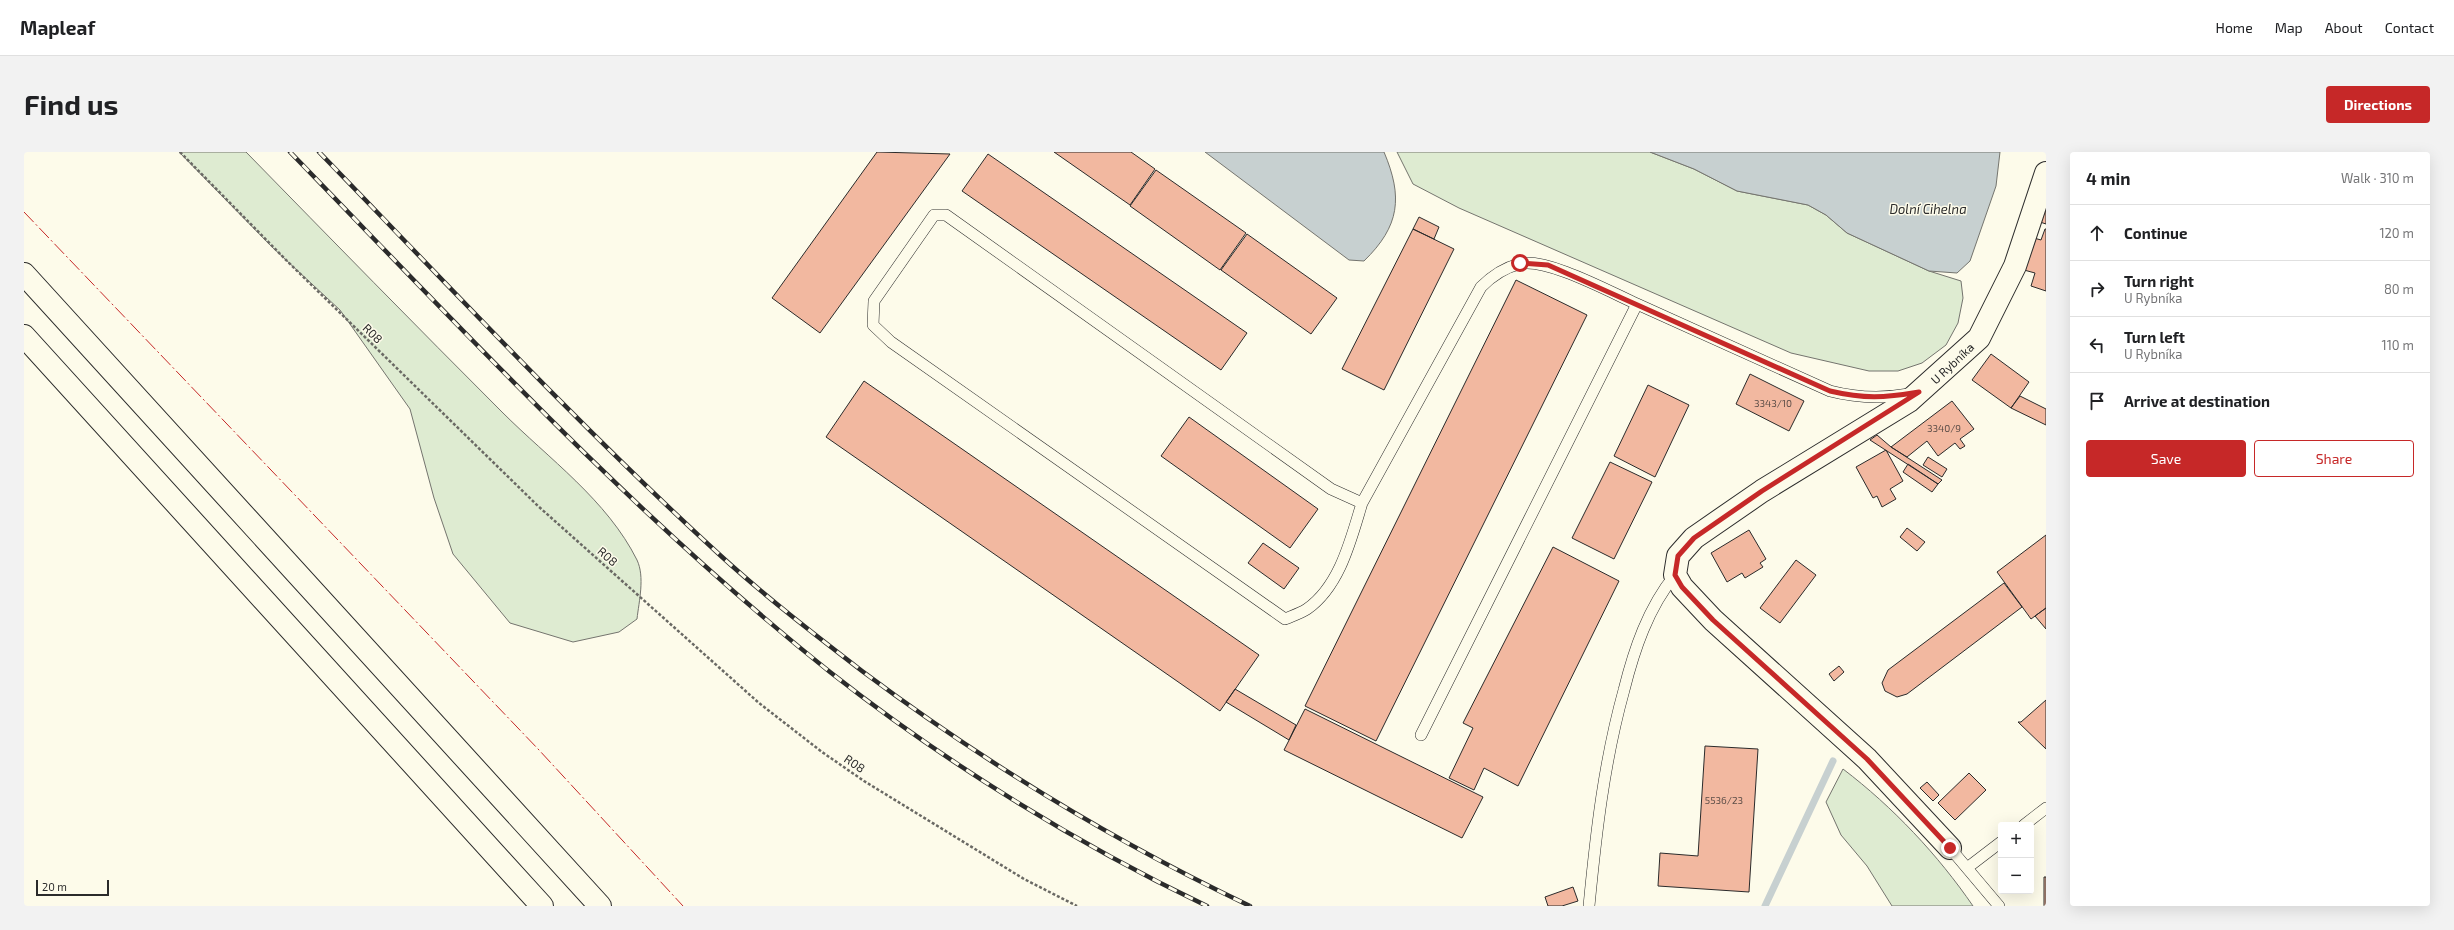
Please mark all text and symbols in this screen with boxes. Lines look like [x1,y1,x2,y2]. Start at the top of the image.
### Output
text: Mapleaf [20,16,95,39]
text: Home [2216,19,2253,36]
text: Map [2275,19,2303,36]
text: About [2325,19,2363,36]
text: Contact [2385,19,2434,36]
button: Directions [2326,86,2430,123]
text: Find us [24,87,118,121]
text: 4 min [2086,168,2130,188]
text: Walk · 310 m [2341,170,2414,186]
water label: Dolní Cihelna [1889,201,1967,217]
icon: ahead [2086,222,2108,244]
text: Continue [2124,224,2187,242]
text: 120 m [2379,225,2414,241]
route start [1511,254,1529,272]
text: Turn right [2124,272,2194,290]
icon: right [2086,278,2108,300]
text: 80 m [2384,281,2414,297]
text: U Rybníka [2124,290,2182,306]
street label: R08 [360,320,386,346]
text: Turn left [2124,328,2185,346]
icon: left [2086,334,2108,356]
text: 110 m [2382,337,2414,353]
street label: U Rybníka [1928,339,1976,387]
text: U Rybníka [2124,346,2182,362]
icon: arrive [2086,390,2108,412]
text: Arrive at destination [2124,392,2270,410]
house number: 3343/10 [1754,397,1792,409]
house number: 3340/9 [1927,422,1961,434]
button: Save [2086,440,2246,477]
button: Share [2254,440,2414,477]
street label: R08 [595,544,621,568]
street label: R08 [842,751,868,775]
house number: 5536/23 [1705,794,1743,806]
map controls [1998,822,2034,894]
button: + [1998,822,2034,858]
route end [1941,839,1959,857]
button: − [1998,858,2034,894]
scale bar [36,878,109,897]
text: 20 m [42,880,67,893]

